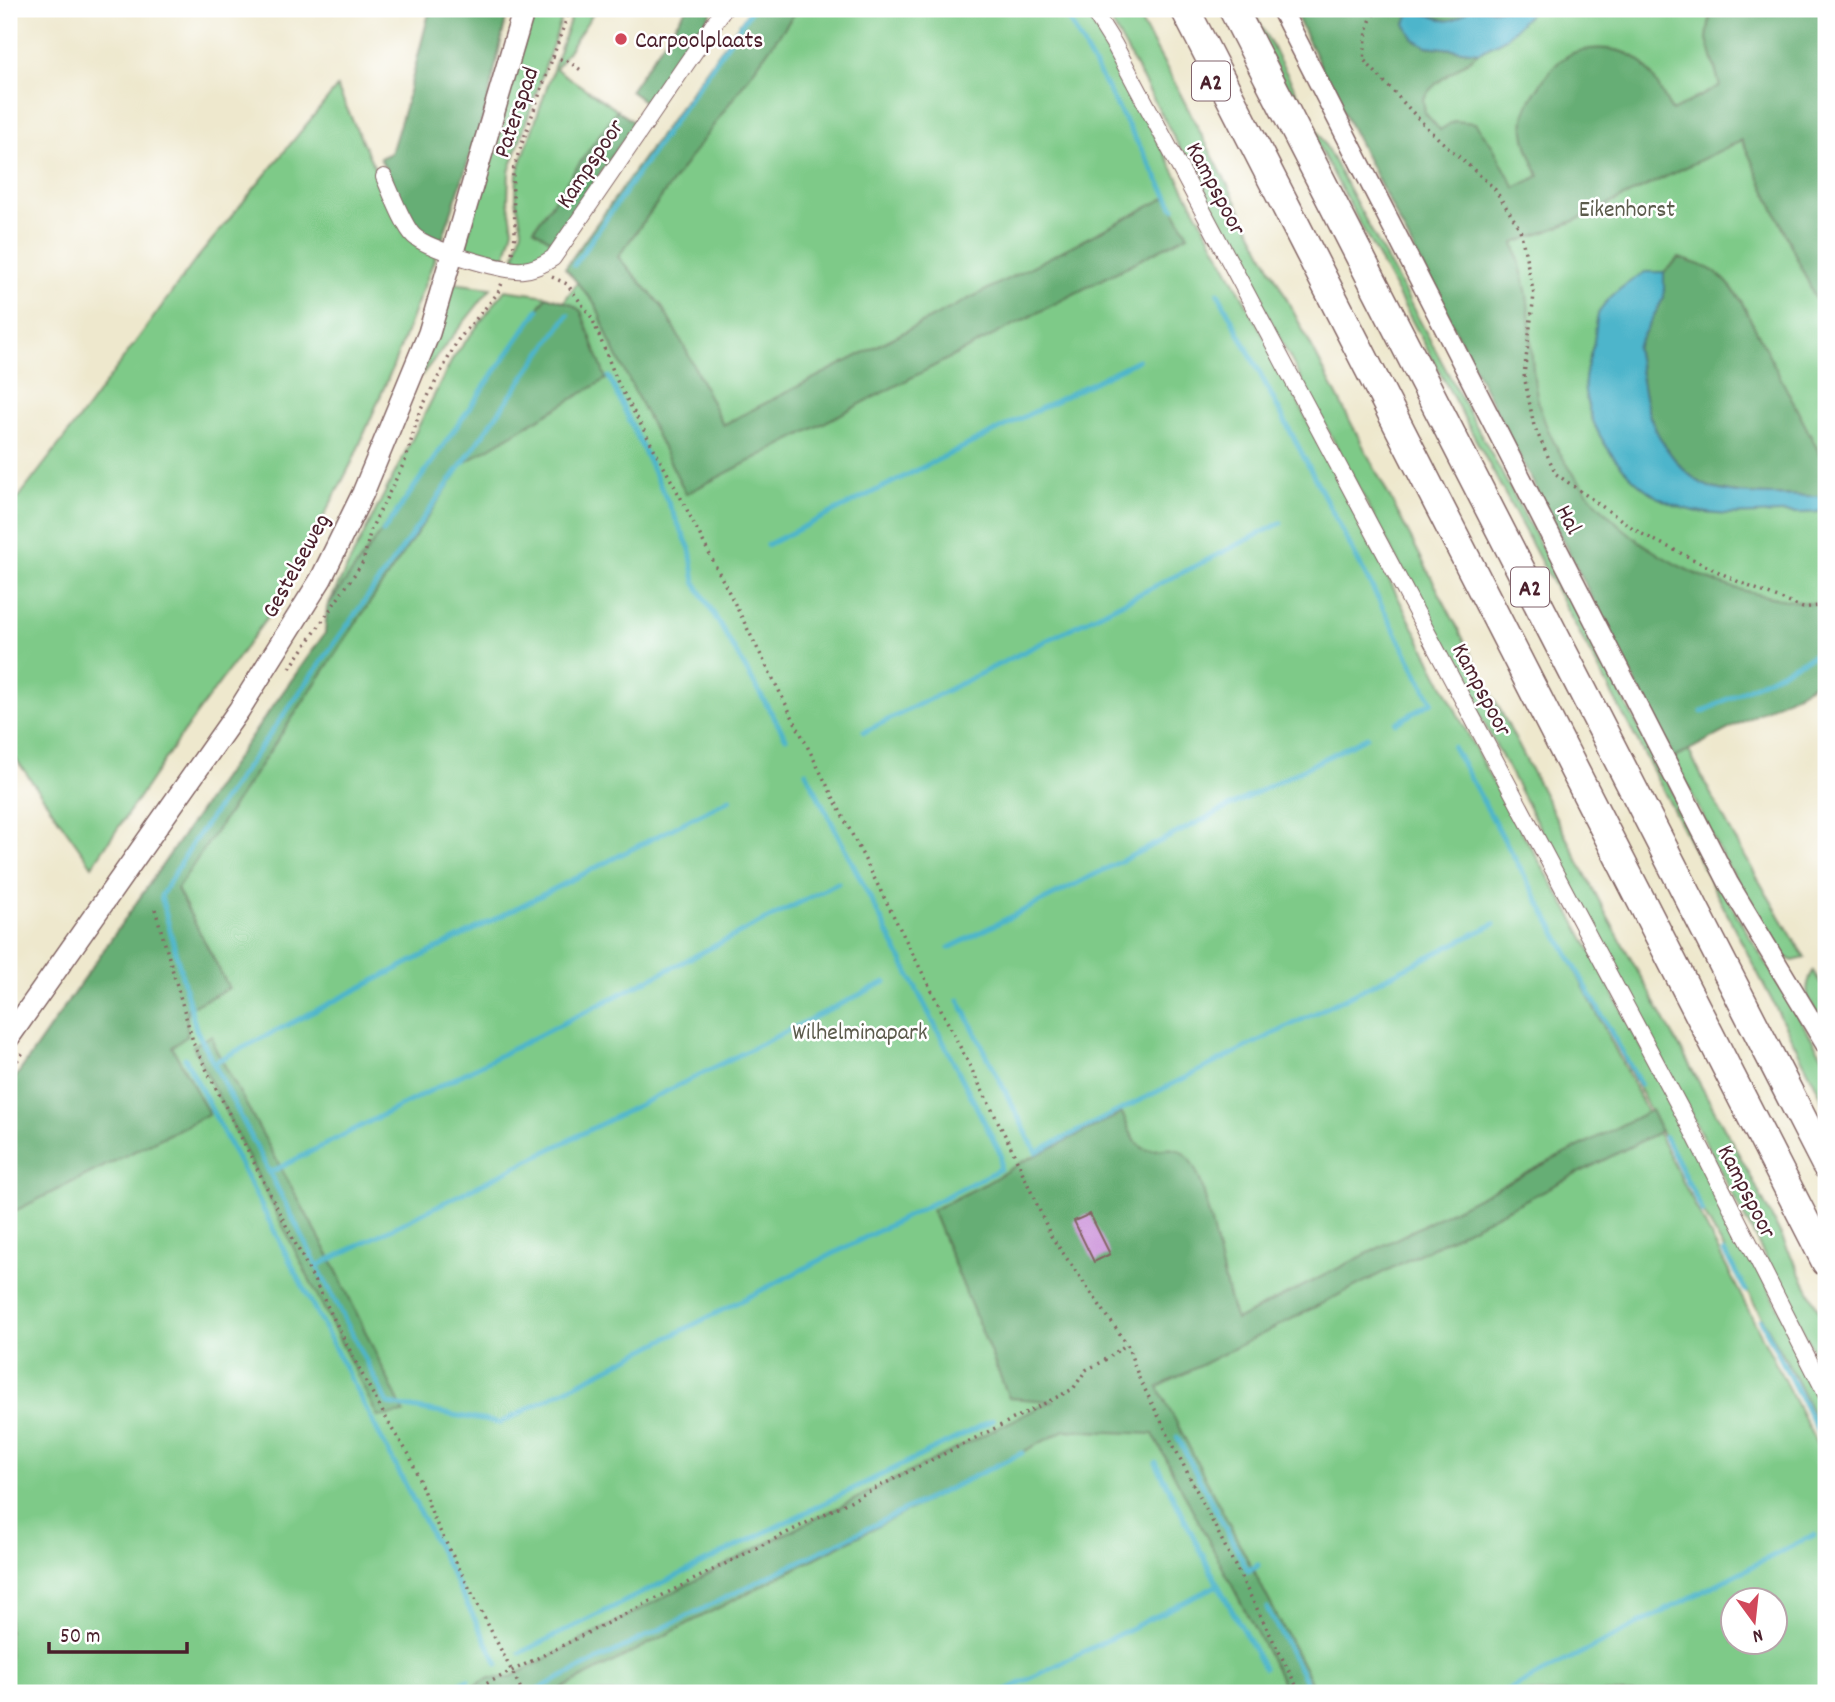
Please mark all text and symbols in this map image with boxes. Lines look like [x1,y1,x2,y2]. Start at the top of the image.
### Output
place label: Carpoolplaats [635,25,763,59]
marker: Carpoolplaats [613,31,629,47]
road number: A2 [1192,61,1230,100]
street label: Paterspad [486,63,549,163]
street label: Kampspoor [549,113,634,216]
street label: Kampspoor [1176,137,1253,242]
park label: Eikenhorst [1579,194,1675,228]
street label: Hal [1546,500,1589,541]
street label: Gestelseweg [255,508,340,625]
road number: A2 [1511,568,1549,607]
street label: Kampspoor [1442,638,1519,743]
park label: Wilhelminapark [792,1017,928,1051]
street label: Kampspoor [1707,1140,1784,1245]
north arrow [1720,1586,1790,1656]
scale bar [49,1611,187,1655]
text: N [1749,1620,1766,1648]
text: 50 m [60,1623,100,1653]

